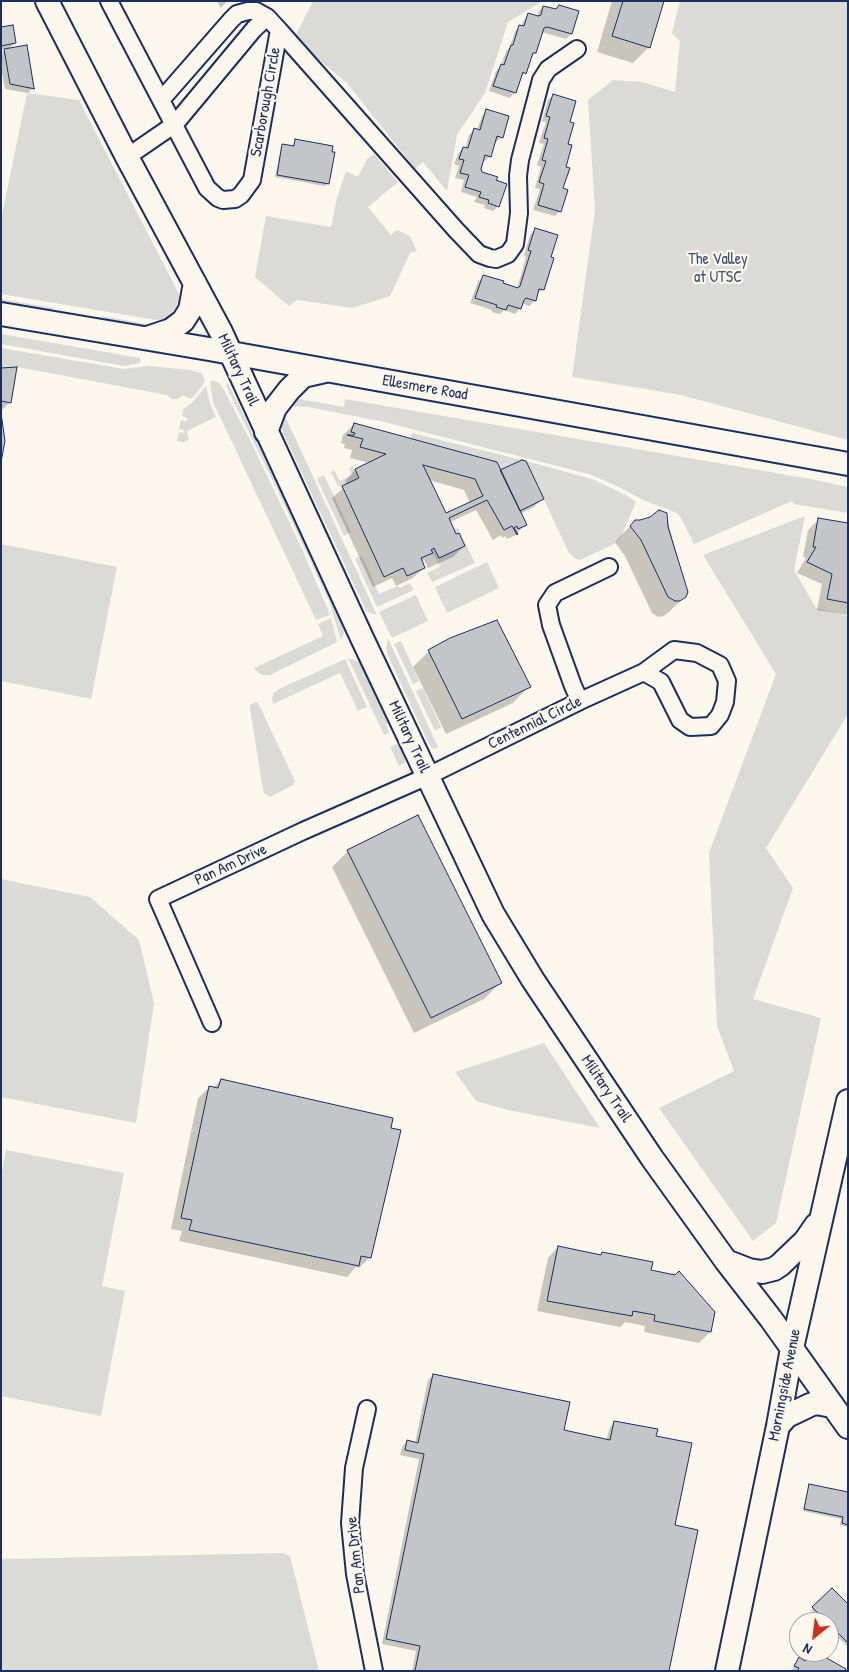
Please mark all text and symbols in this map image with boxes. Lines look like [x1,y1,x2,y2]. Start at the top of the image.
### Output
street label: Scarborough Circle [247,46,285,158]
park label: The Valley at UTSC [688,250,748,288]
street label: Military Trail [213,331,263,409]
street label: Ellesmere Road [381,371,469,405]
street label: Centennial Circle [485,692,585,754]
street label: Military Trail [384,698,434,776]
street label: Pan Am Drive [192,840,270,890]
street label: Military Trail [576,1052,636,1126]
street label: Morningside Avenue [765,1327,805,1443]
street label: Pan Am Drive [342,1516,370,1594]
north arrow [789,1612,839,1662]
text: N [799,1640,815,1660]

